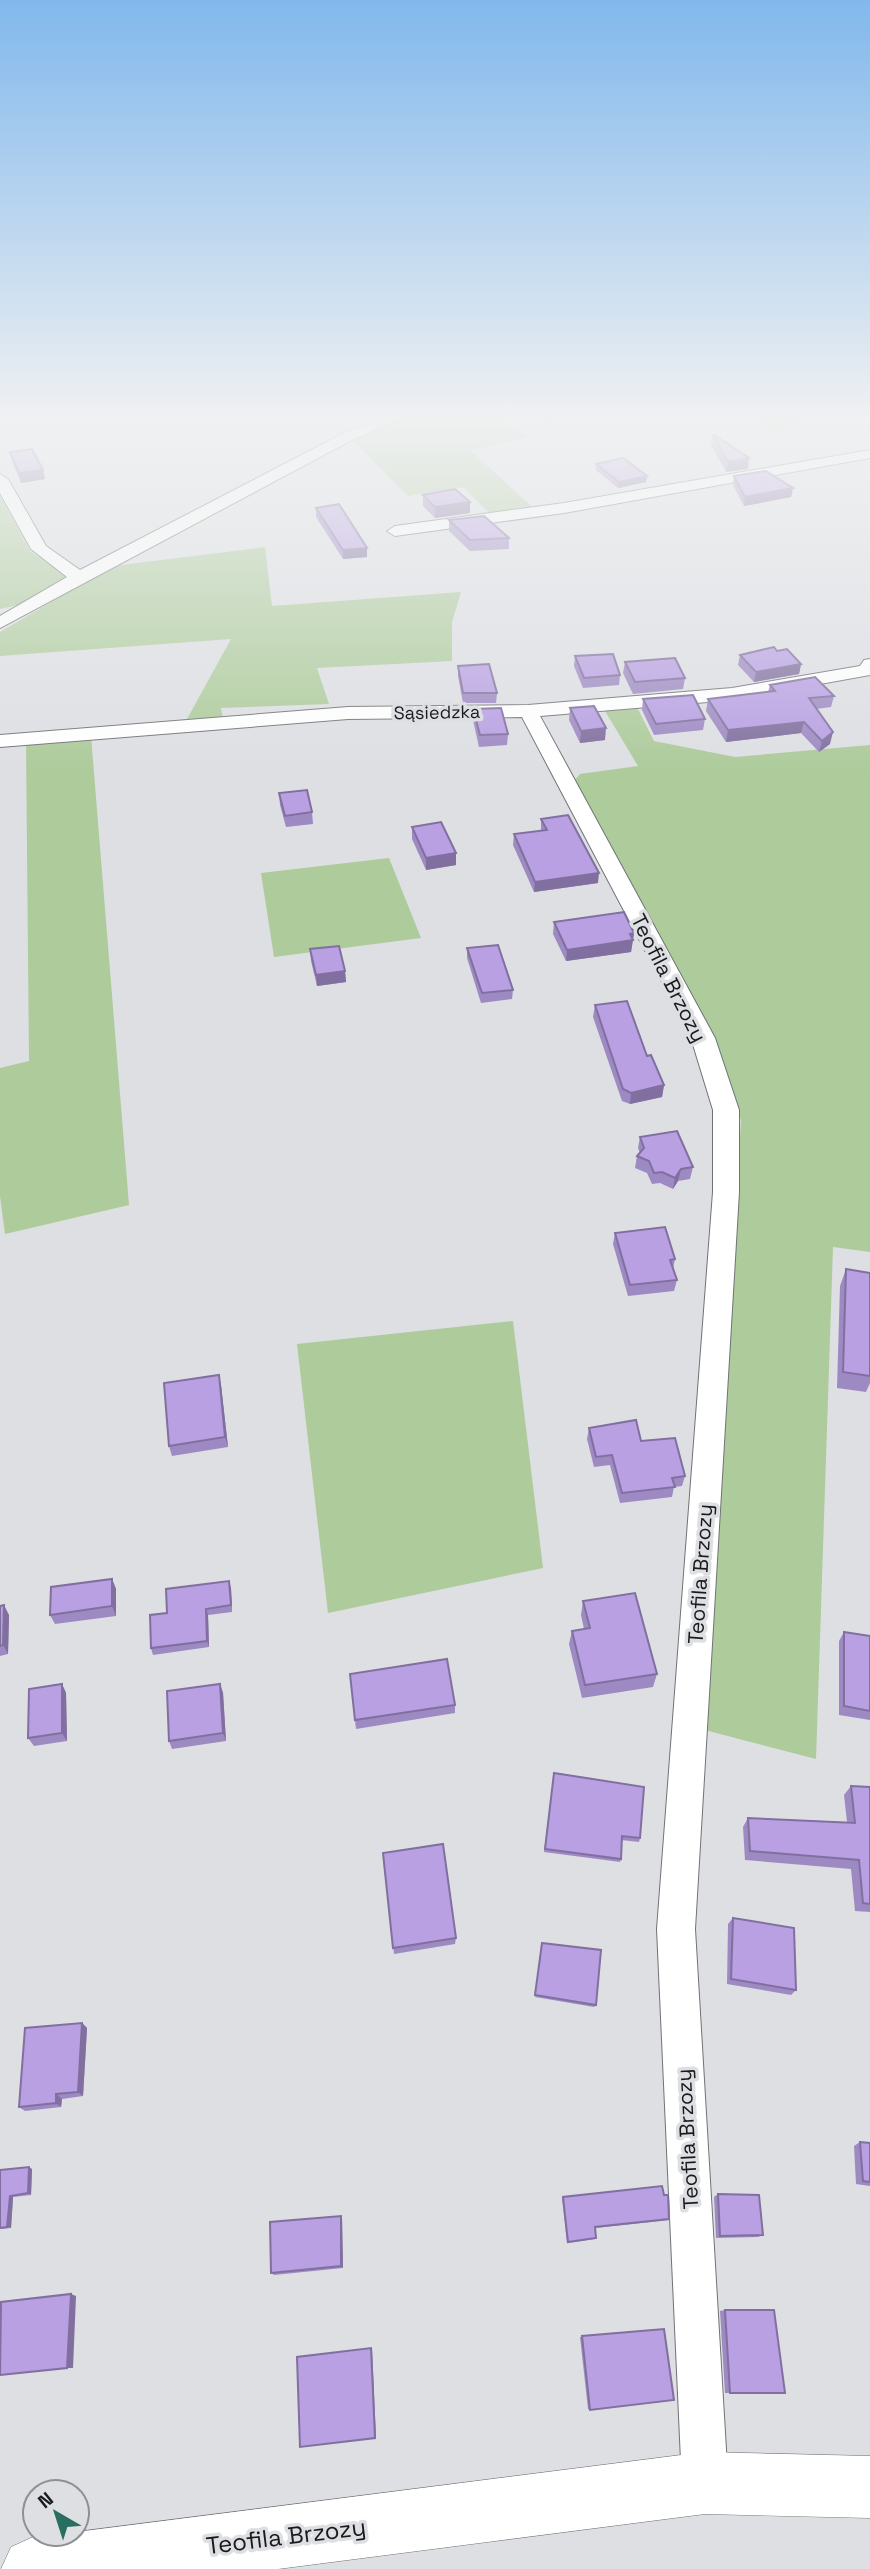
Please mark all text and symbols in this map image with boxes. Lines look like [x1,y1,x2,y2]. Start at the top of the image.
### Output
street label: Sąsiedzka [393,700,481,724]
street label: Teofila Brzozy [625,909,713,1047]
street label: Teofila Brzozy [682,1503,718,1645]
street label: Teofila Brzozy [670,2068,704,2210]
north arrow [21,2478,91,2548]
text: N [33,2486,58,2514]
street label: Teofila Brzozy [204,2511,368,2561]

